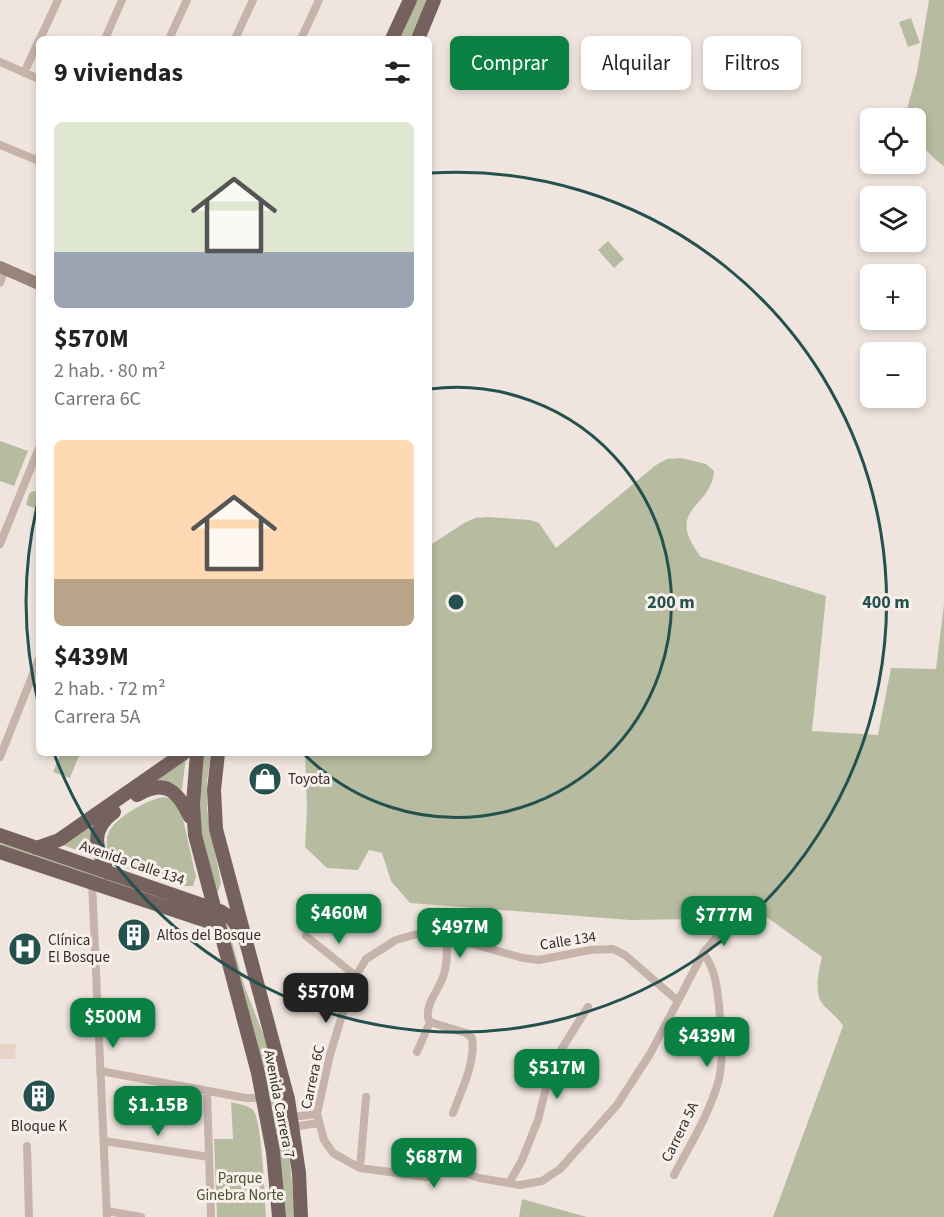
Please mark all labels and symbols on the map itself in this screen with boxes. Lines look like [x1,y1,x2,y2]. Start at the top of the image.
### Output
text: 200 m [647,590,695,615]
text: 400 m [862,590,910,615]
centre of rings [446,592,466,612]
shop icon: Toyota [247,761,283,797]
place label: Toyota [288,769,330,790]
street label: Avenida Calle 134 [77,835,188,891]
pin: $460M [297,894,381,945]
pin: $777M [682,896,766,947]
pin: $497M [418,908,502,959]
building icon: Altos del Bosque [116,917,152,953]
place label: Altos del Bosque [157,925,261,946]
street label: Calle 134 [538,926,598,956]
place label: Clínica El Bosque [48,930,110,968]
hospital icon: Clínica El Bosque [7,931,43,967]
pin: $570M [284,973,368,1024]
pin: $500M [71,998,155,1049]
pin: $439M [665,1017,749,1068]
street label: Carrera 6C [296,1042,330,1111]
street label: Avenida Carrera 7 [258,1048,300,1160]
pin: $517M [515,1049,599,1100]
building icon: Bloque K [21,1078,57,1114]
pin: $1.15B [109,1086,207,1137]
street label: Carrera 5A [656,1097,704,1166]
place label: Bloque K [11,1116,68,1137]
pin: $687M [392,1138,476,1189]
park label: Parque Ginebra Norte [196,1168,284,1206]

